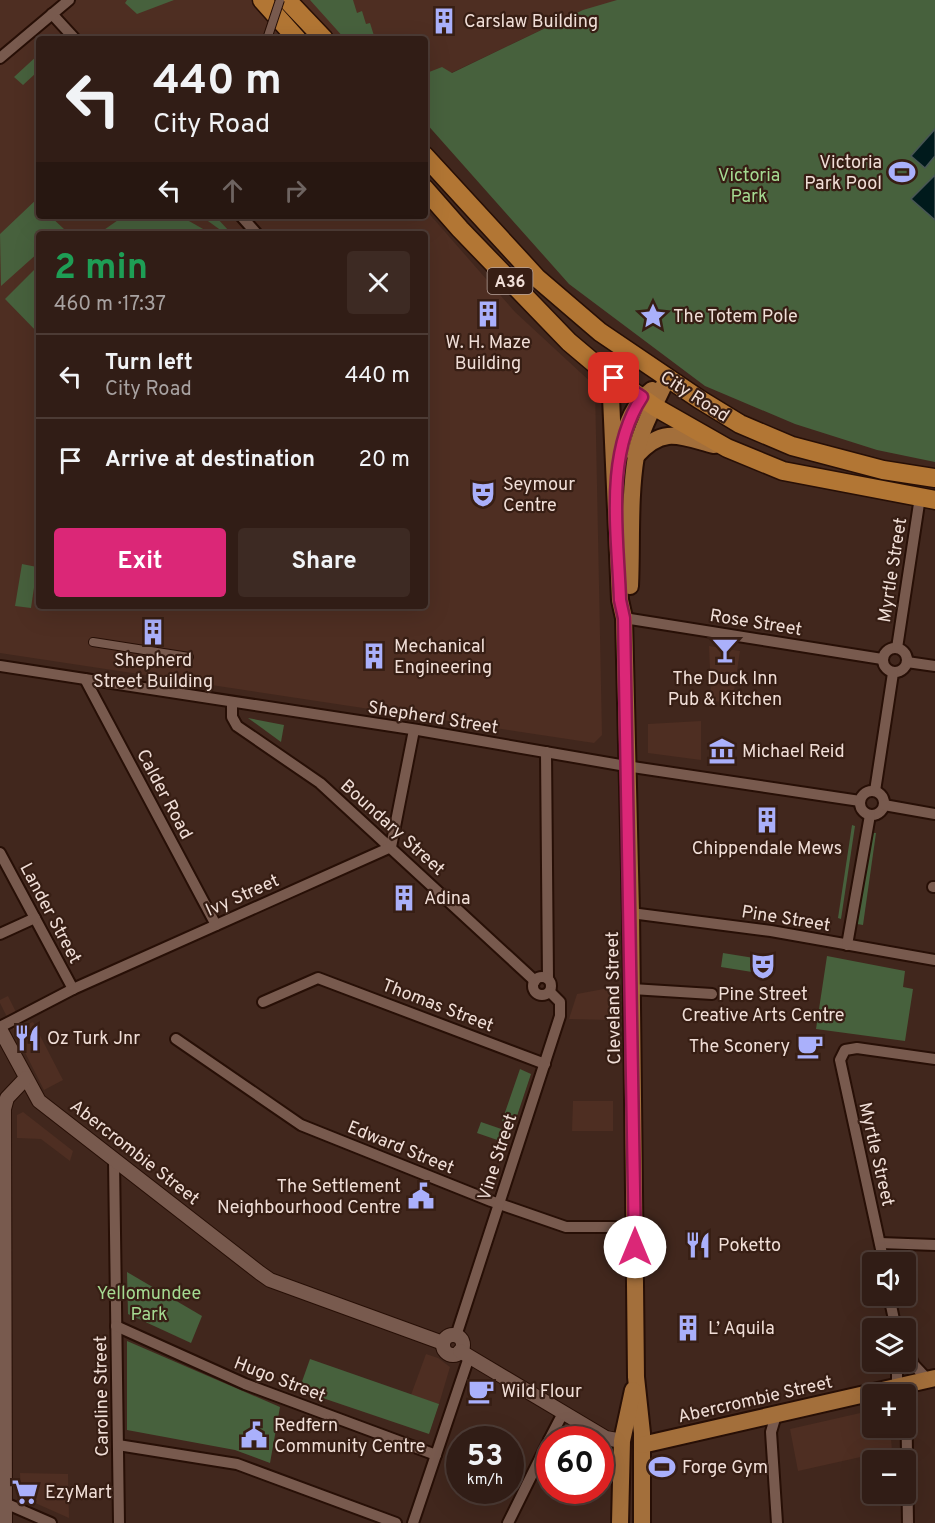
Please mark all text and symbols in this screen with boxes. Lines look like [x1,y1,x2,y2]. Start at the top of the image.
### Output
building icon: Carslaw Building [429,6,459,36]
place label: Carslaw Building [464,11,598,34]
text: 440 m [153,56,282,109]
icon: left [54,60,132,138]
text: City Road [153,108,270,142]
place label: Victoria Park Pool [804,152,882,196]
sports icon: Victoria Park Pool [887,157,917,187]
park label: Victoria Park [718,165,780,209]
icon: left [153,174,186,207]
icon: ahead [216,174,249,207]
icon: right [279,174,312,207]
text: 2 min [54,246,148,292]
button: close [347,251,410,314]
road number: A36 [488,268,532,294]
text: 460 m · 17:37 [54,292,166,318]
building icon: W. H. Maze Building [473,299,503,329]
place icon: The Totem Pole [638,301,668,331]
place label: The Totem Pole [673,306,798,329]
place label: W. H. Maze Building [445,332,531,376]
text: Turn left [105,350,193,377]
pin [588,352,639,403]
icon: left [54,360,87,393]
icon: arrive [597,361,630,394]
text: 440 m [345,363,410,390]
street label: City Road [655,366,733,428]
text: City Road [105,377,192,403]
icon: arrive [54,444,87,477]
text: Arrive at destination [105,447,315,474]
text: 20 m [359,447,410,474]
place label: Seymour Centre [503,474,575,518]
theatre icon: Seymour Centre [468,479,498,509]
street label: Myrtle Street [874,516,913,624]
button: Exit [54,528,226,597]
button: Share [238,528,410,597]
street label: Rose Street [708,605,804,642]
building icon: Shepherd Street Building [138,617,168,647]
bar icon: The Duck Inn Pub & Kitchen [710,635,740,665]
place label: Mechanical Engineering [394,636,492,680]
building icon: Mechanical Engineering [359,641,389,671]
place label: Shepherd Street Building [93,650,213,694]
place label: The Duck Inn Pub & Kitchen [668,668,782,712]
street label: Shepherd Street [366,697,500,740]
museum icon: Michael Reid [707,736,737,766]
place label: Michael Reid [742,741,845,764]
street label: Calder Road [130,746,197,844]
street label: Boundary Street [335,775,449,881]
building icon: Chippendale Mews [752,805,782,835]
place label: Chippendale Mews [692,838,842,861]
street label: Lander Street [13,859,86,968]
street label: Ivy Street [202,870,283,923]
building icon: Adina [389,883,419,913]
place label: Adina [424,888,470,911]
street label: Pine Street [740,901,832,938]
street label: Cleveland Street [602,931,627,1065]
theatre icon: Pine Street Creative Arts Centre [748,951,778,981]
street label: Thomas Street [378,975,497,1038]
place label: Pine Street Creative Arts Centre [682,984,844,1028]
restaurant icon: Oz Turk Jnr [12,1023,42,1053]
place label: Oz Turk Jnr [47,1028,140,1051]
cafe icon: The Sconery [795,1031,825,1061]
place label: The Sconery [689,1036,790,1059]
street label: Abercrombie Street [65,1095,203,1211]
street label: Myrtle Street [852,1100,899,1209]
street label: Vine Street [474,1111,523,1204]
street label: Edward Street [344,1117,457,1180]
place label: The Settlement Neighbourhood Centre [217,1176,401,1220]
public building icon: The Settlement Neighbourhood Centre [406,1181,436,1211]
position arrow [603,1215,667,1279]
restaurant icon: Poketto [683,1230,713,1260]
place label: Poketto [718,1235,781,1258]
map controls [862,1252,916,1504]
button: sound [862,1252,916,1306]
park label: Yellomundee Park [97,1283,201,1327]
building icon: L’ Aquila [673,1313,703,1343]
place label: L’ Aquila [708,1318,775,1341]
button: layers [862,1318,916,1372]
street label: Caroline Street [90,1335,115,1457]
street label: Hugo Street [230,1352,329,1408]
street label: Abercrombie Street [676,1371,835,1429]
cafe icon: Wild Flour [466,1376,496,1406]
place label: Wild Flour [501,1381,582,1404]
button: + [862,1384,916,1438]
place label: Redfern Community Centre [274,1415,425,1459]
public building icon: Redfern Community Centre [239,1420,269,1450]
speed limit sign: 60 [536,1426,614,1504]
text: 53 [467,1439,503,1476]
button: − [862,1450,916,1504]
sports icon: Forge Gym [647,1452,677,1482]
place label: Forge Gym [682,1457,768,1480]
text: km/h [467,1471,503,1490]
supermarket icon: EzyMart [10,1477,40,1507]
place label: EzyMart [45,1482,112,1505]

